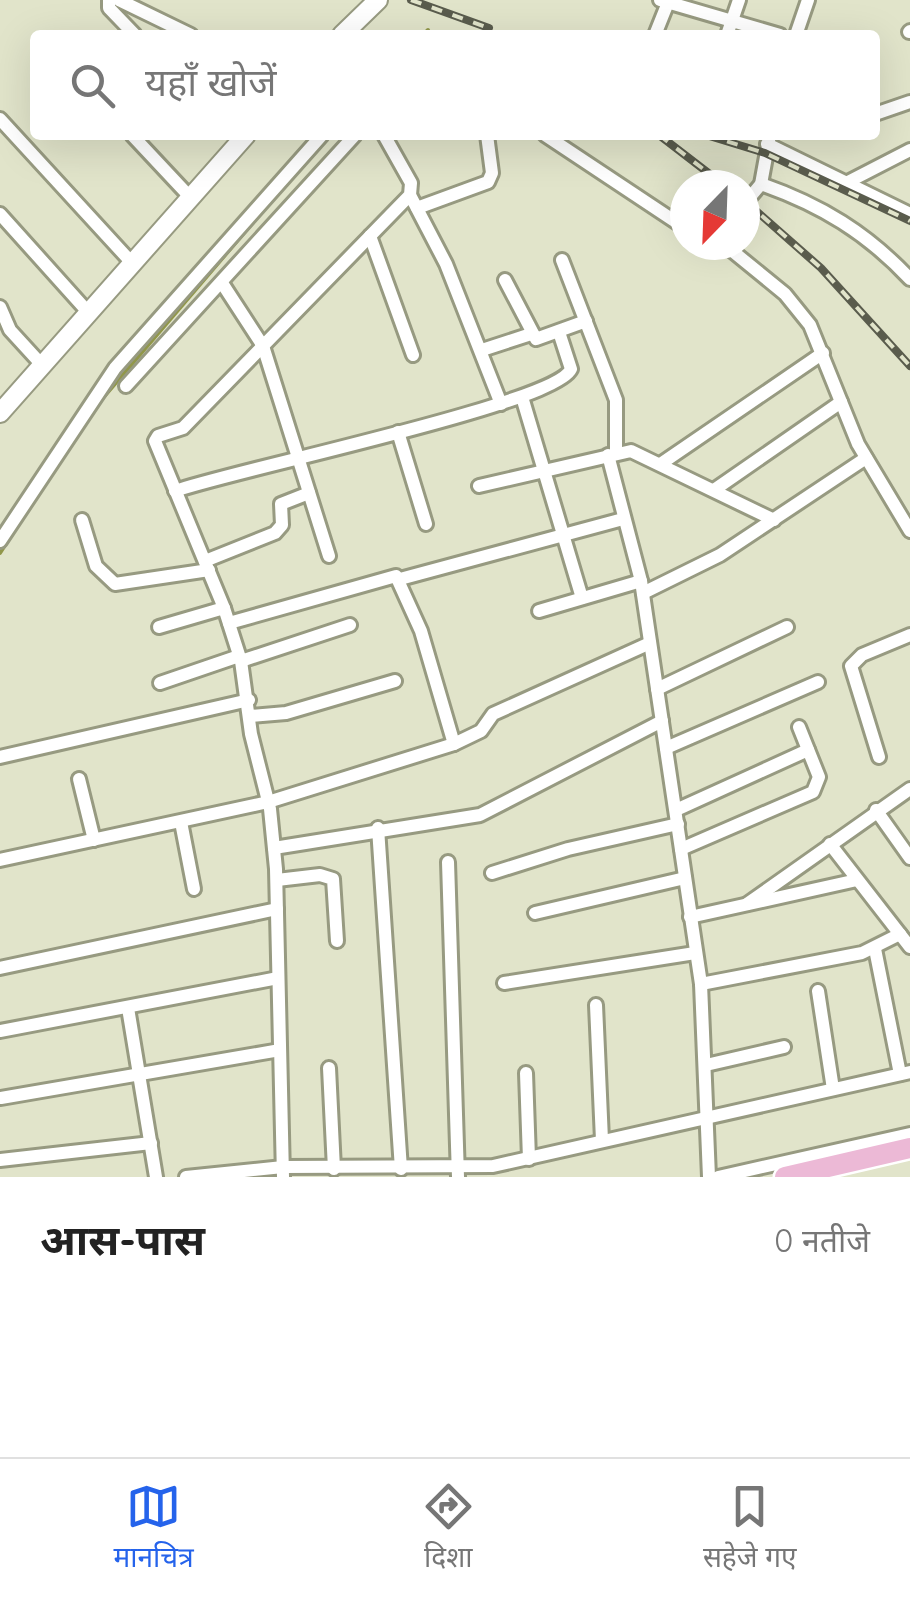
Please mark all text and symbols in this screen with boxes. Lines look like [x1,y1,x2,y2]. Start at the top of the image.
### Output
search box [30,30,880,140]
icon: search [65,58,120,113]
text: यहाँ खोजें [145,58,277,106]
north arrow [670,170,760,260]
text: आस-पास [40,1213,205,1266]
text: 0 नतीजे [774,1220,870,1260]
tab: मानचित्र [114,1479,194,1578]
tab: दिशा [421,1479,476,1578]
tab: सहेजे गए [703,1479,796,1578]

